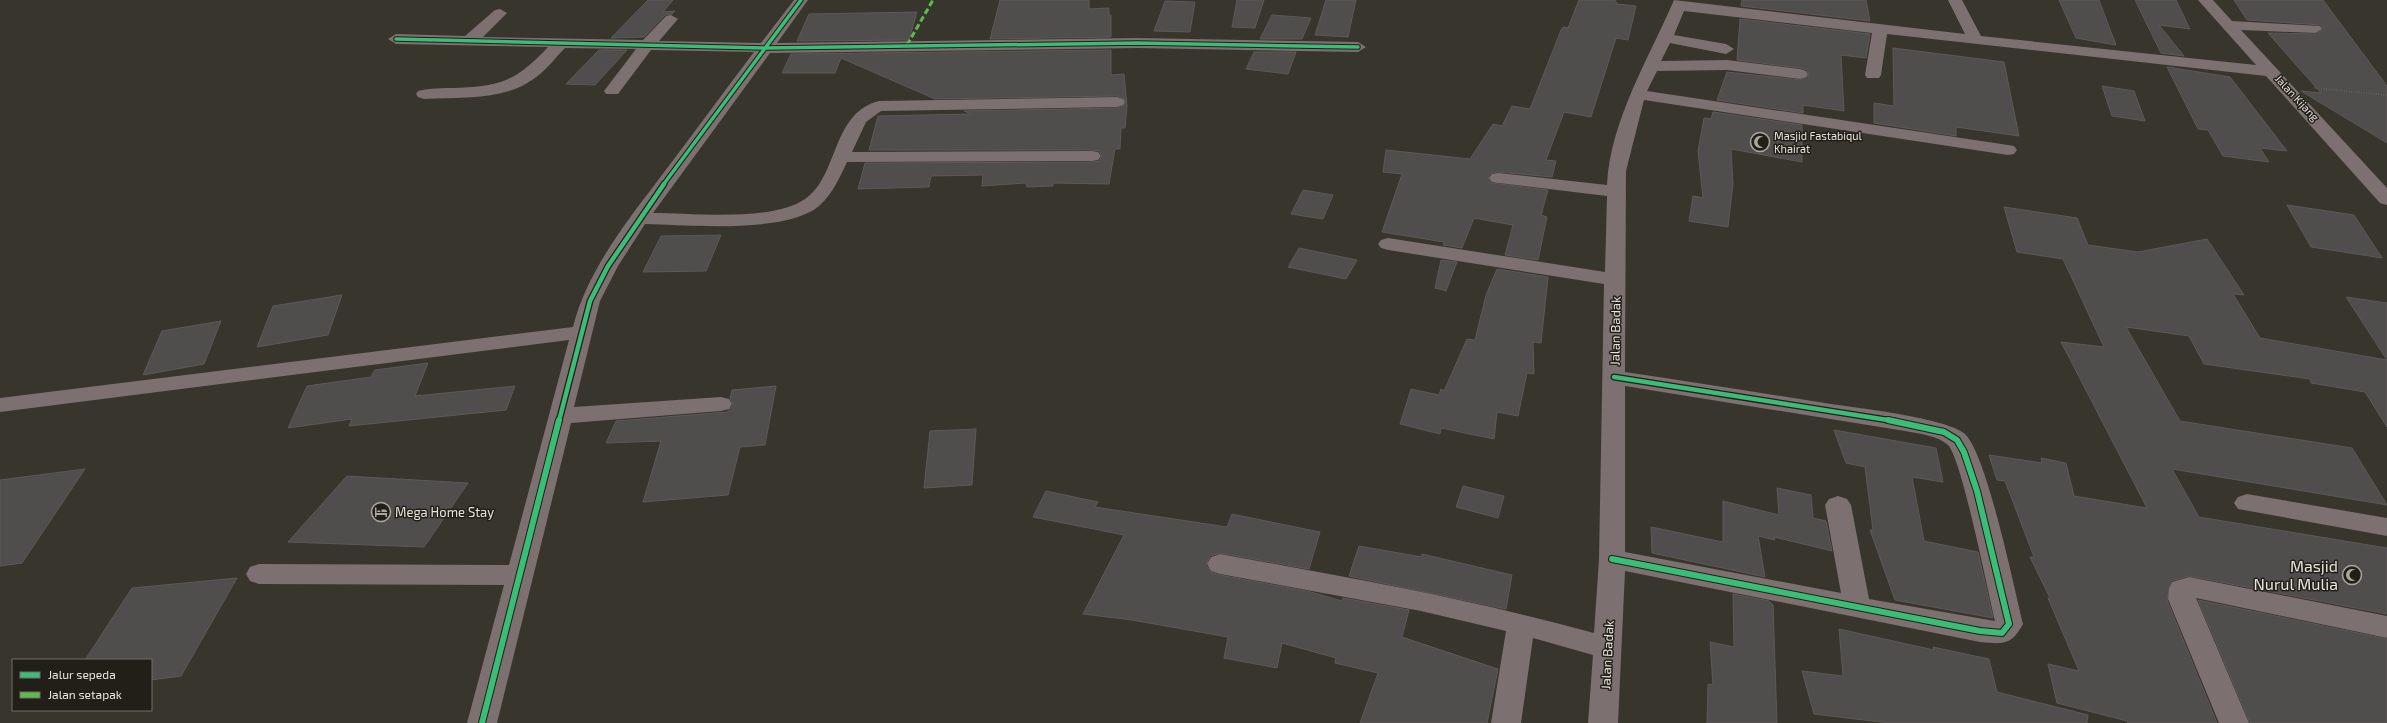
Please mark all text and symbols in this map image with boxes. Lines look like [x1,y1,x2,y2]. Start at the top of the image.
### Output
street label: Jalan Kijang [2272,72,2322,124]
place label: Masjid Fastabiqul Khairat [1774,129,1863,155]
mosque icon: Masjid Fastabiqul Khairat [1749,131,1771,153]
street label: Jalan Badak [1606,296,1624,366]
hotel icon: Mega Home Stay [370,501,392,523]
place label: Mega Home Stay [395,504,494,520]
place label: Masjid Nurul Mulia [2253,556,2338,593]
mosque icon: Masjid Nurul Mulia [2341,564,2363,586]
street label: Jalan Badak [1597,620,1617,690]
legend [12,659,152,711]
text: Jalur sepeda [48,667,116,681]
text: Jalan setapak [48,687,122,701]

